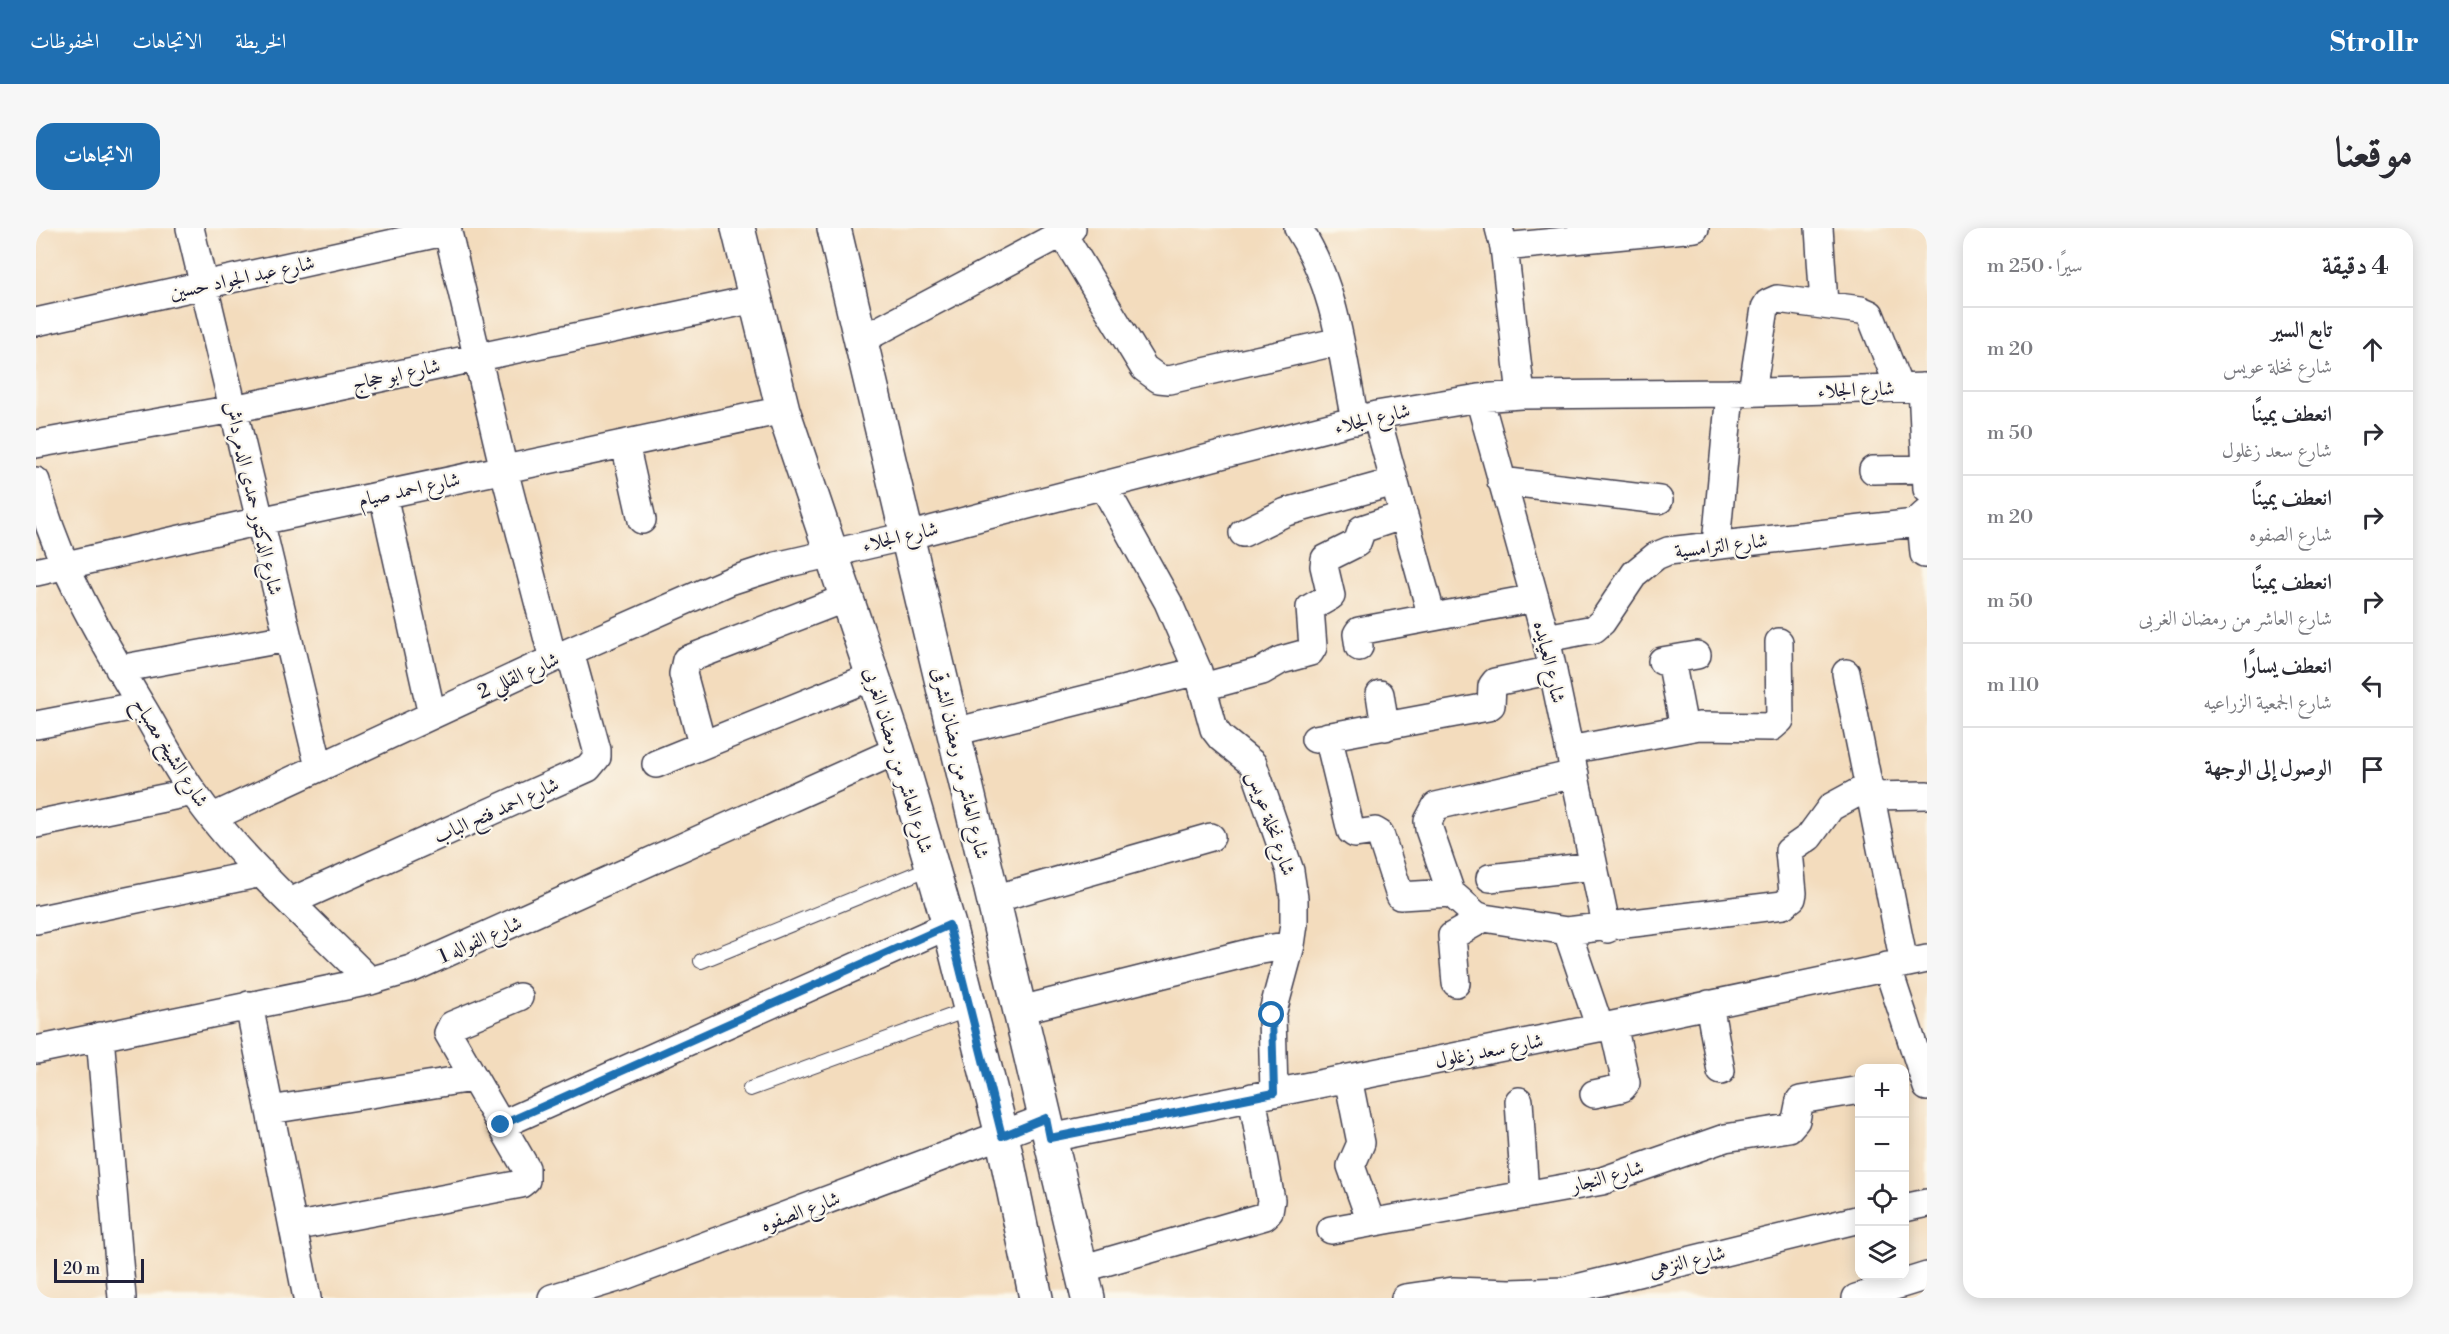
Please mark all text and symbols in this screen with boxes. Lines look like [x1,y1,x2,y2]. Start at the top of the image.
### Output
text: Strollr [2330,25,2419,60]
text: المحفوظات [30,29,99,55]
text: الاتجاهات [132,29,202,55]
text: الخريطة [235,29,286,55]
button: الاتجاهات [36,123,160,190]
text: موقعنا [2335,127,2413,180]
text: 4 دقيقة [2322,250,2389,282]
street label: شارع عبد الجواد حسين [167,251,318,310]
text: سيرًا · 250 m [1987,254,2083,279]
text: تابع السير [2271,317,2332,344]
icon: ahead [2356,333,2389,366]
text: 20 m [1987,337,2033,362]
street label: شارع ابو حجاج [350,354,444,401]
text: شارع نخلة عويس [2223,355,2332,380]
street label: شارع الجلاء [1817,377,1895,408]
street label: شارع الدكتور حمدى الدمرداش [214,399,287,599]
street label: شارع الجلاء [1332,399,1414,444]
text: انعطف يمينًا [2252,401,2332,428]
icon: right [2356,417,2389,450]
text: 50 m [1987,421,2033,446]
text: شارع سعد زغلول [2222,439,2332,464]
street label: شارع احمد صيام [356,467,463,517]
text: انعطف يمينًا [2252,485,2332,512]
icon: right [2356,501,2389,534]
text: 20 m [1987,505,2033,530]
street label: شارع الجلاء [860,517,942,562]
text: شارع الصفوه [2249,523,2332,548]
street label: شارع الترامسية [1673,528,1770,569]
text: انعطف يمينًا [2252,569,2332,596]
icon: right [2356,585,2389,618]
text: 50 m [1987,589,2033,614]
text: شارع العاشر من رمضان الغربى [2138,607,2332,632]
street label: شارع العيايده [1523,619,1570,707]
street label: شارع القللي 2 [474,647,566,711]
text: انعطف يسارًا [2243,653,2332,680]
street label: شارع العاشر من رمضان الغربى [853,664,938,858]
street label: شارع العاشر من رمضان الشرقى [921,665,994,863]
icon: left [2356,669,2389,702]
text: 110 m [1987,673,2039,698]
text: شارع الجمعية الزراعيه [2203,691,2332,716]
street label: شارع الشيخ مصباح [123,693,213,814]
icon: arrive [2356,753,2389,786]
text: الوصول إلى الوجهة [2204,755,2332,782]
street label: شارع نخلة عويس [1237,768,1300,881]
street label: شارع احمد فتح الباب [430,773,565,854]
street label: شارع الفواله 1 [435,911,528,974]
route start [1258,1001,1284,1027]
street label: شارع سعد زغلول [1433,1029,1547,1078]
map controls [1855,1064,1909,1280]
button: + [1855,1064,1909,1118]
route end [487,1111,513,1137]
button: − [1855,1118,1909,1172]
street label: شارع النجار [1566,1156,1648,1204]
button: locate [1855,1172,1909,1226]
street label: شارع الصفوه [757,1186,845,1242]
button: layers [1855,1226,1909,1280]
street label: شارع النزهى [1646,1241,1729,1288]
scale bar [54,1256,144,1284]
text: 20 m [63,1259,100,1279]

